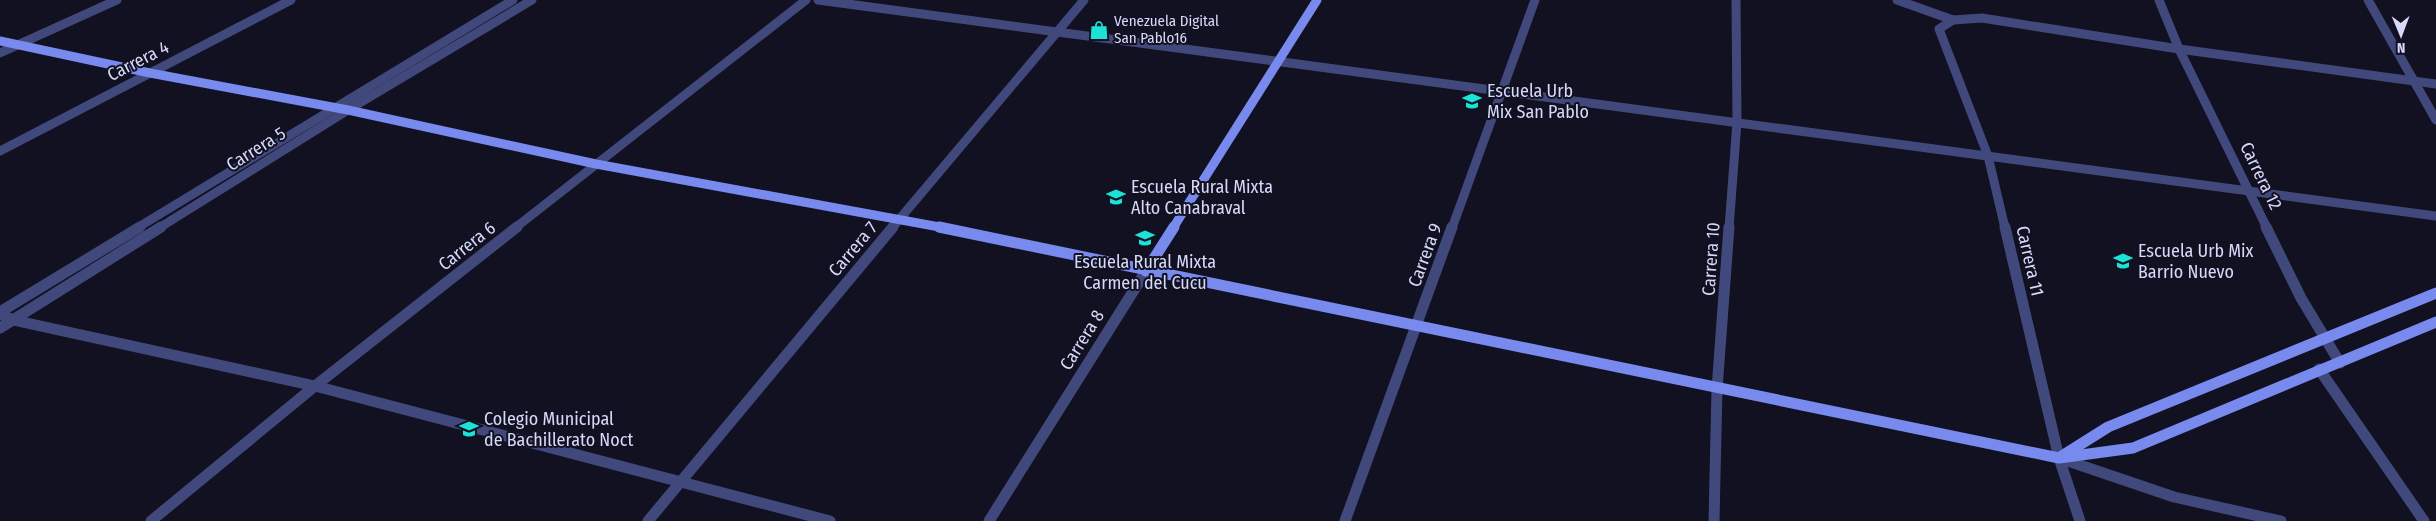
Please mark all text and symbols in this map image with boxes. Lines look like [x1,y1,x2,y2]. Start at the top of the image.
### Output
north arrow [2376,10,2426,60]
place label: Venezuela Digital San Pablo16 [1114,12,1219,47]
shop icon: Venezuela Digital San Pablo16 [1088,19,1110,41]
street label: Carrera 4 [103,36,173,86]
text: N [2397,39,2406,56]
place label: Escuela Urb Mix San Pablo [1487,80,1589,123]
school or university icon: Escuela Urb Mix San Pablo [1461,90,1483,112]
street label: Carrera 5 [222,122,290,176]
street label: Carrera 12 [2235,139,2287,213]
place label: Escuela Rural Mixta Alto Canabraval [1131,176,1273,219]
school or university icon: Escuela Rural Mixta Alto Canabraval [1105,186,1127,208]
street label: Carrera 6 [434,217,500,275]
street label: Carrera 7 [824,217,882,281]
street label: Carrera 9 [1403,220,1447,290]
street label: Carrera 10 [1697,221,1725,297]
street label: Carrera 11 [2011,224,2049,298]
school or university icon: Escuela Rural Mixta Carmen del Cucu [1134,227,1156,249]
place label: Escuela Urb Mix Barrio Nuevo [2138,240,2254,283]
school or university icon: Escuela Urb Mix Barrio Nuevo [2112,250,2134,272]
place label: Escuela Rural Mixta Carmen del Cucu [1074,251,1216,294]
street label: Carrera 8 [1055,306,1109,374]
place label: Colegio Municipal de Bachillerato Noct [484,408,633,451]
school or university icon: Colegio Municipal de Bachillerato Noct [458,418,480,440]

